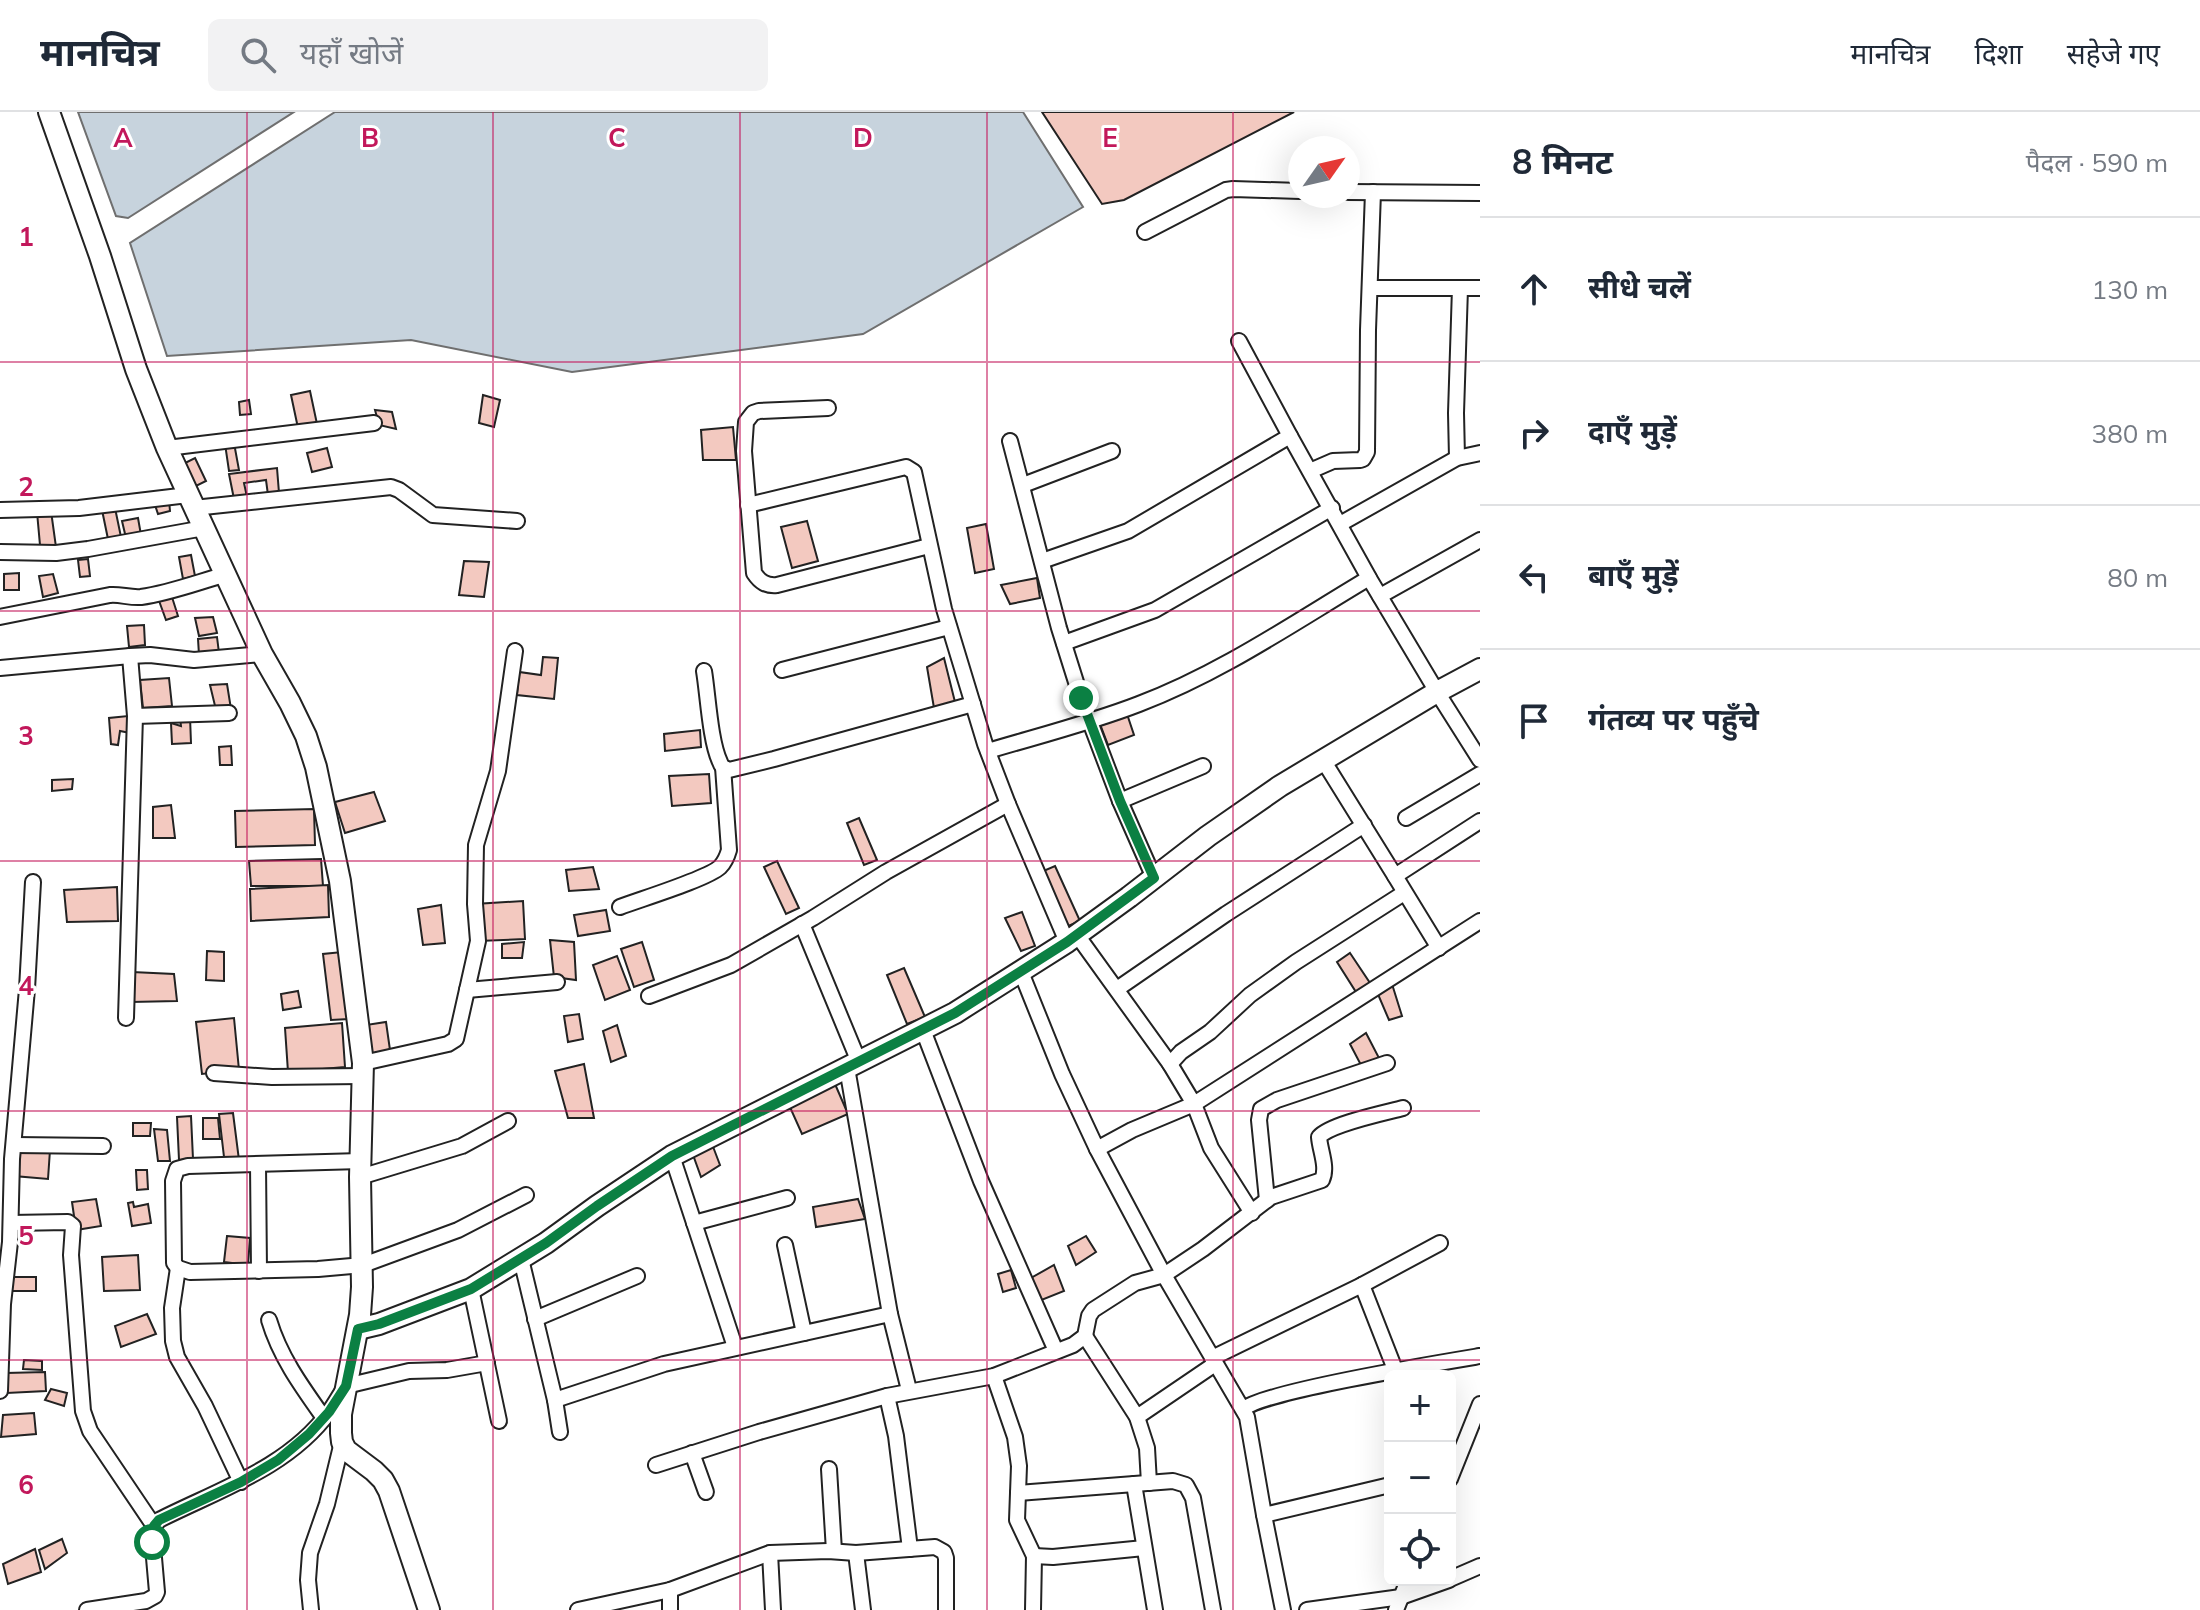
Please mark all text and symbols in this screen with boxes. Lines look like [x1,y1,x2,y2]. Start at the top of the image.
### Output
search box [208,19,768,91]
text: मानचित्र [40,28,160,76]
icon: search [236,33,280,77]
text: यहाँ खोजें [300,34,403,72]
text: मानचित्र [1850,36,1930,71]
text: दिशा [1974,36,2023,71]
text: सहेजे गए [2067,36,2160,71]
text: A [113,121,133,154]
text: B [361,121,379,154]
text: C [608,121,626,154]
text: D [853,121,873,154]
text: E [1102,121,1118,154]
north arrow [1288,136,1360,208]
text: 8 मिनट [1512,140,1613,183]
text: पैदल · 590 m [2026,146,2168,179]
text: 1 [18,220,34,253]
icon: ahead [1512,267,1556,311]
text: सीधे चलें [1588,268,1691,306]
text: 130 m [2092,273,2168,306]
icon: right [1512,411,1556,455]
text: दाएँ मुड़ें [1588,412,1677,450]
text: 380 m [2092,417,2168,450]
text: 2 [18,470,34,503]
icon: left [1512,555,1556,599]
text: बाएँ मुड़ें [1588,556,1678,594]
text: 80 m [2107,561,2168,594]
route end [1063,680,1099,716]
icon: arrive [1512,699,1556,743]
text: गंतव्य पर पहुँचे [1588,700,1759,738]
text: 3 [18,719,34,752]
text: 4 [18,969,34,1002]
text: 5 [18,1219,34,1252]
map controls [1384,1370,1456,1586]
button: + [1384,1370,1456,1442]
button: − [1384,1442,1456,1514]
text: 6 [18,1468,34,1501]
button: locate [1384,1514,1456,1586]
route start [134,1524,170,1560]

